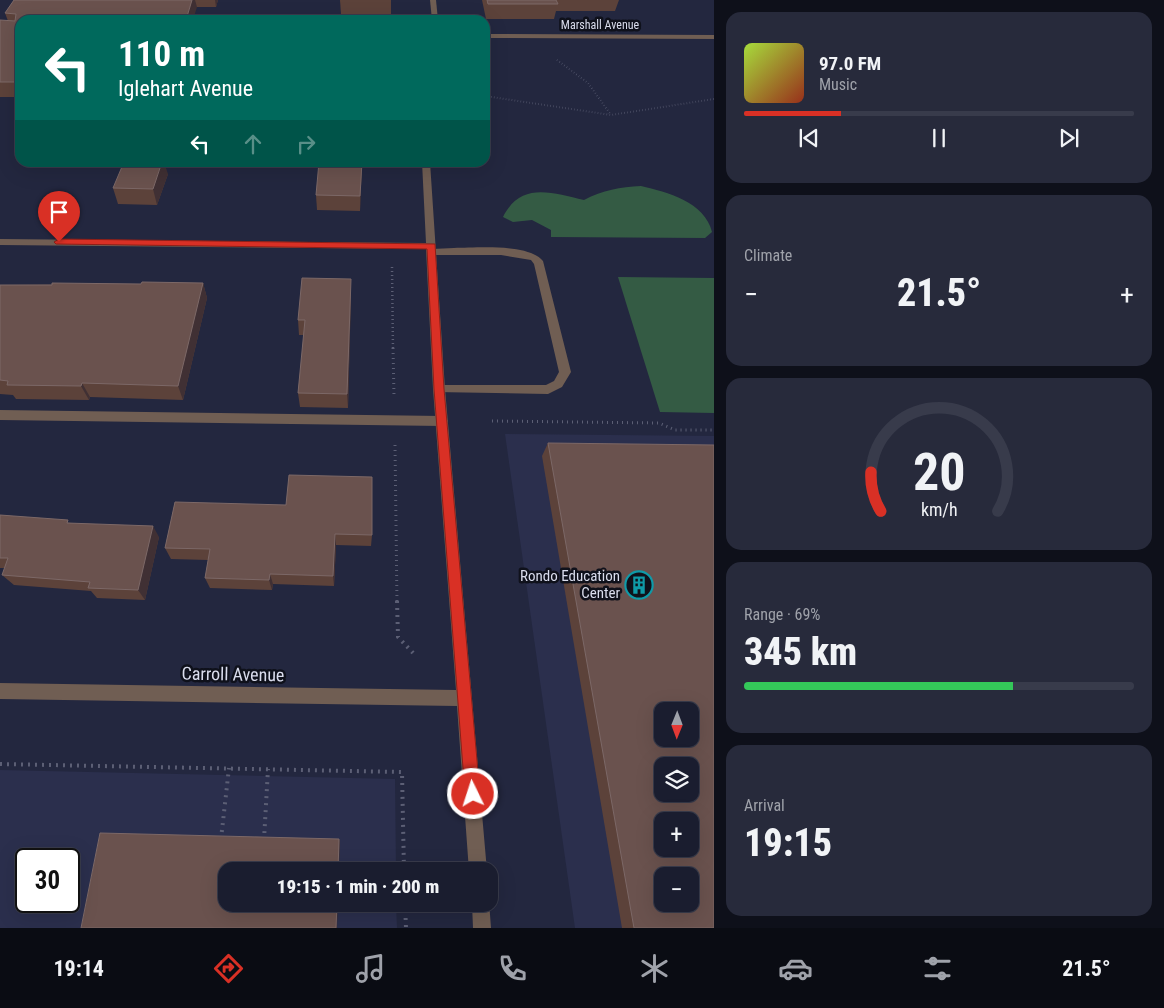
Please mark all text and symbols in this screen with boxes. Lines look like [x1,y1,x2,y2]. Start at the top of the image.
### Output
street label: Marshall Avenue [561,18,640,32]
text: 110 m [118,34,205,75]
icon: left [35,35,100,100]
text: 97.0 FM [819,52,881,75]
text: Music [819,75,857,94]
text: Iglehart Avenue [118,76,253,101]
icon: previous [795,124,823,152]
icon: pause [925,124,953,152]
icon: next [1055,124,1083,152]
icon: left [186,130,214,158]
icon: ahead [239,130,267,158]
icon: right [292,130,320,158]
pin [38,191,80,242]
icon: arrive [45,198,73,226]
text: Climate [744,246,792,265]
text: 21.5° [897,271,981,315]
text: − [744,278,758,311]
text: + [1120,278,1134,311]
text: 20 [913,442,965,503]
text: km/h [921,499,957,520]
place label: Rondo Education Center [520,567,620,602]
building icon: Rondo Education Center [624,570,654,600]
text: Range · 69% [744,605,820,624]
text: 345 km [744,630,857,674]
street label: Carroll Avenue [181,663,285,685]
north arrow [654,702,699,748]
map controls [654,702,699,912]
button: layers [654,757,699,802]
position arrow [446,767,498,819]
text: Arrival [744,796,785,815]
button: + [654,812,699,857]
text: 19:15 [744,821,832,865]
speed limit sign: 30 [15,848,80,913]
button: − [654,867,699,912]
text: 19:15 · 1 min · 200 m [277,875,439,898]
icon: directions [211,951,246,986]
icon: music [353,951,388,986]
icon: phone [495,951,530,986]
icon: climate [637,951,672,986]
icon: car [778,951,813,986]
icon: filters [920,951,955,986]
text: 19:14 [53,956,104,981]
text: 21.5° [1062,956,1110,981]

